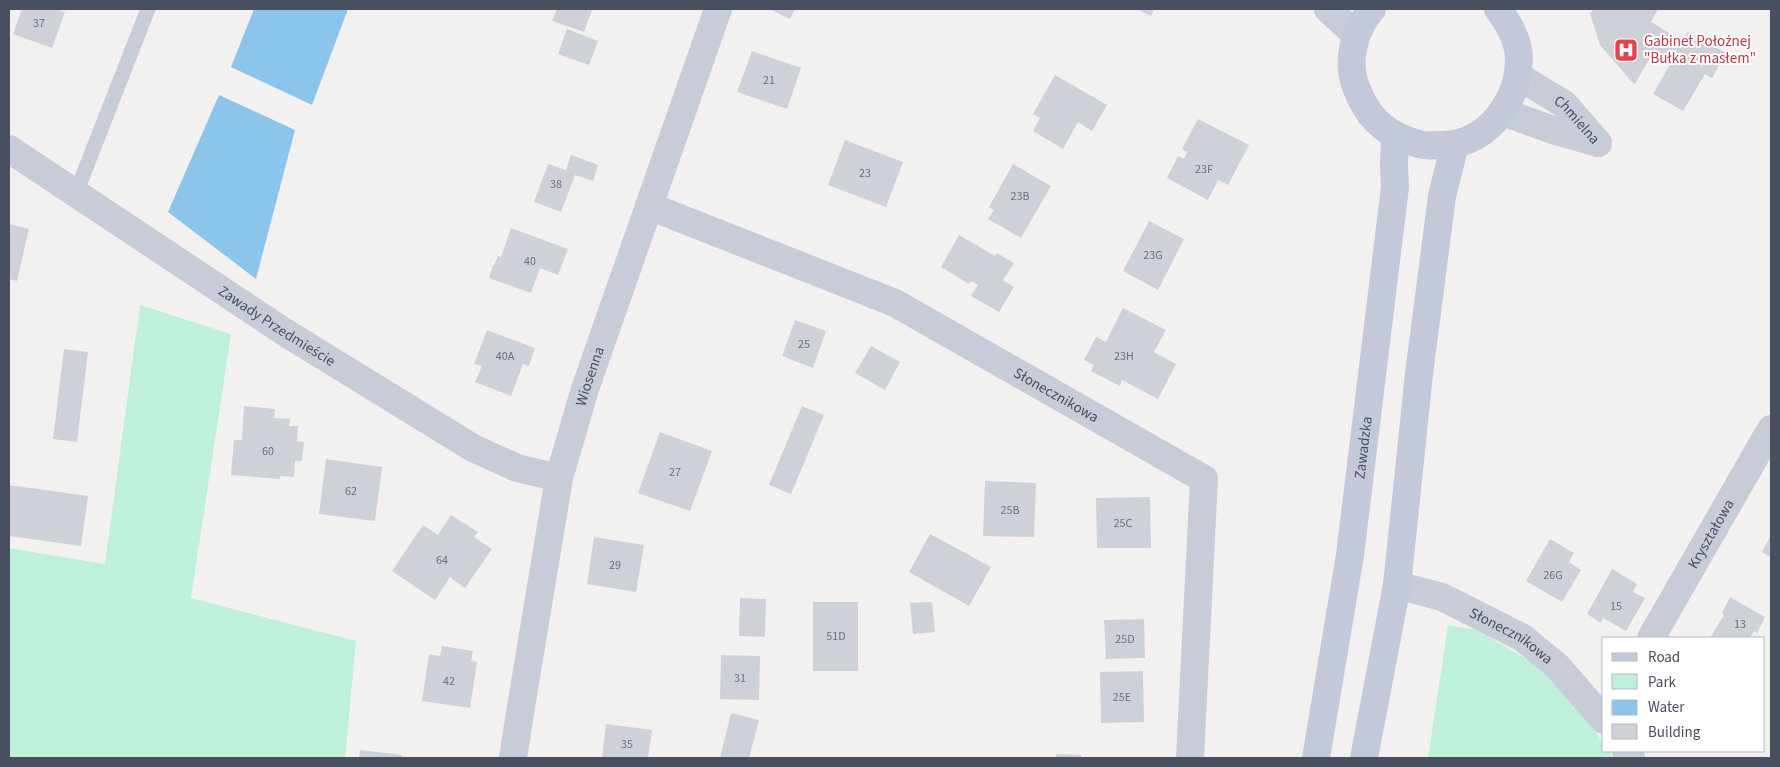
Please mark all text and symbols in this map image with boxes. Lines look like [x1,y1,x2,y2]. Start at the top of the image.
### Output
house number: 37 [33,15,45,32]
place label: Gabinet Położnej "Bułka z masłem" [1644,31,1756,69]
hospital icon: Gabinet Położnej "Bułka z masłem" [1613,37,1639,63]
house number: 21 [763,72,775,89]
street label: Chmielna [1550,90,1604,149]
house number: 23F [1195,161,1213,178]
house number: 23 [859,165,871,182]
house number: 38 [550,176,562,193]
house number: 23B [1011,188,1029,205]
house number: 23G [1143,247,1163,264]
house number: 40 [524,253,536,270]
street label: Zawady Przedmieście [214,281,339,372]
house number: 25 [798,336,810,353]
street label: Wiosenna [571,344,610,409]
house number: 40A [496,348,515,365]
house number: 23H [1114,348,1134,365]
street label: Słonecznikowa [1010,363,1102,428]
street label: Zawadzka [1349,415,1378,480]
house number: 60 [262,443,274,460]
house number: 27 [669,464,681,481]
house number: 62 [345,483,357,500]
street label: Kryształowa [1683,496,1739,573]
house number: 25B [1001,502,1019,519]
house number: 25C [1114,515,1133,532]
house number: 64 [436,552,448,569]
house number: 29 [609,557,621,574]
house number: 26G [1543,567,1563,584]
house number: 15 [1610,598,1622,615]
street label: Słonecznikowa [1466,603,1557,669]
house number: 13 [1734,616,1746,633]
house number: 51D [826,628,846,645]
house number: 25D [1115,631,1135,648]
legend [1602,637,1765,752]
text: Road [1648,647,1680,668]
house number: 31 [734,670,746,687]
text: Park [1648,672,1677,693]
house number: 42 [443,673,455,690]
house number: 25E [1113,689,1131,706]
text: Water [1648,697,1685,718]
text: Building [1648,722,1701,743]
house number: 35 [621,736,633,753]

